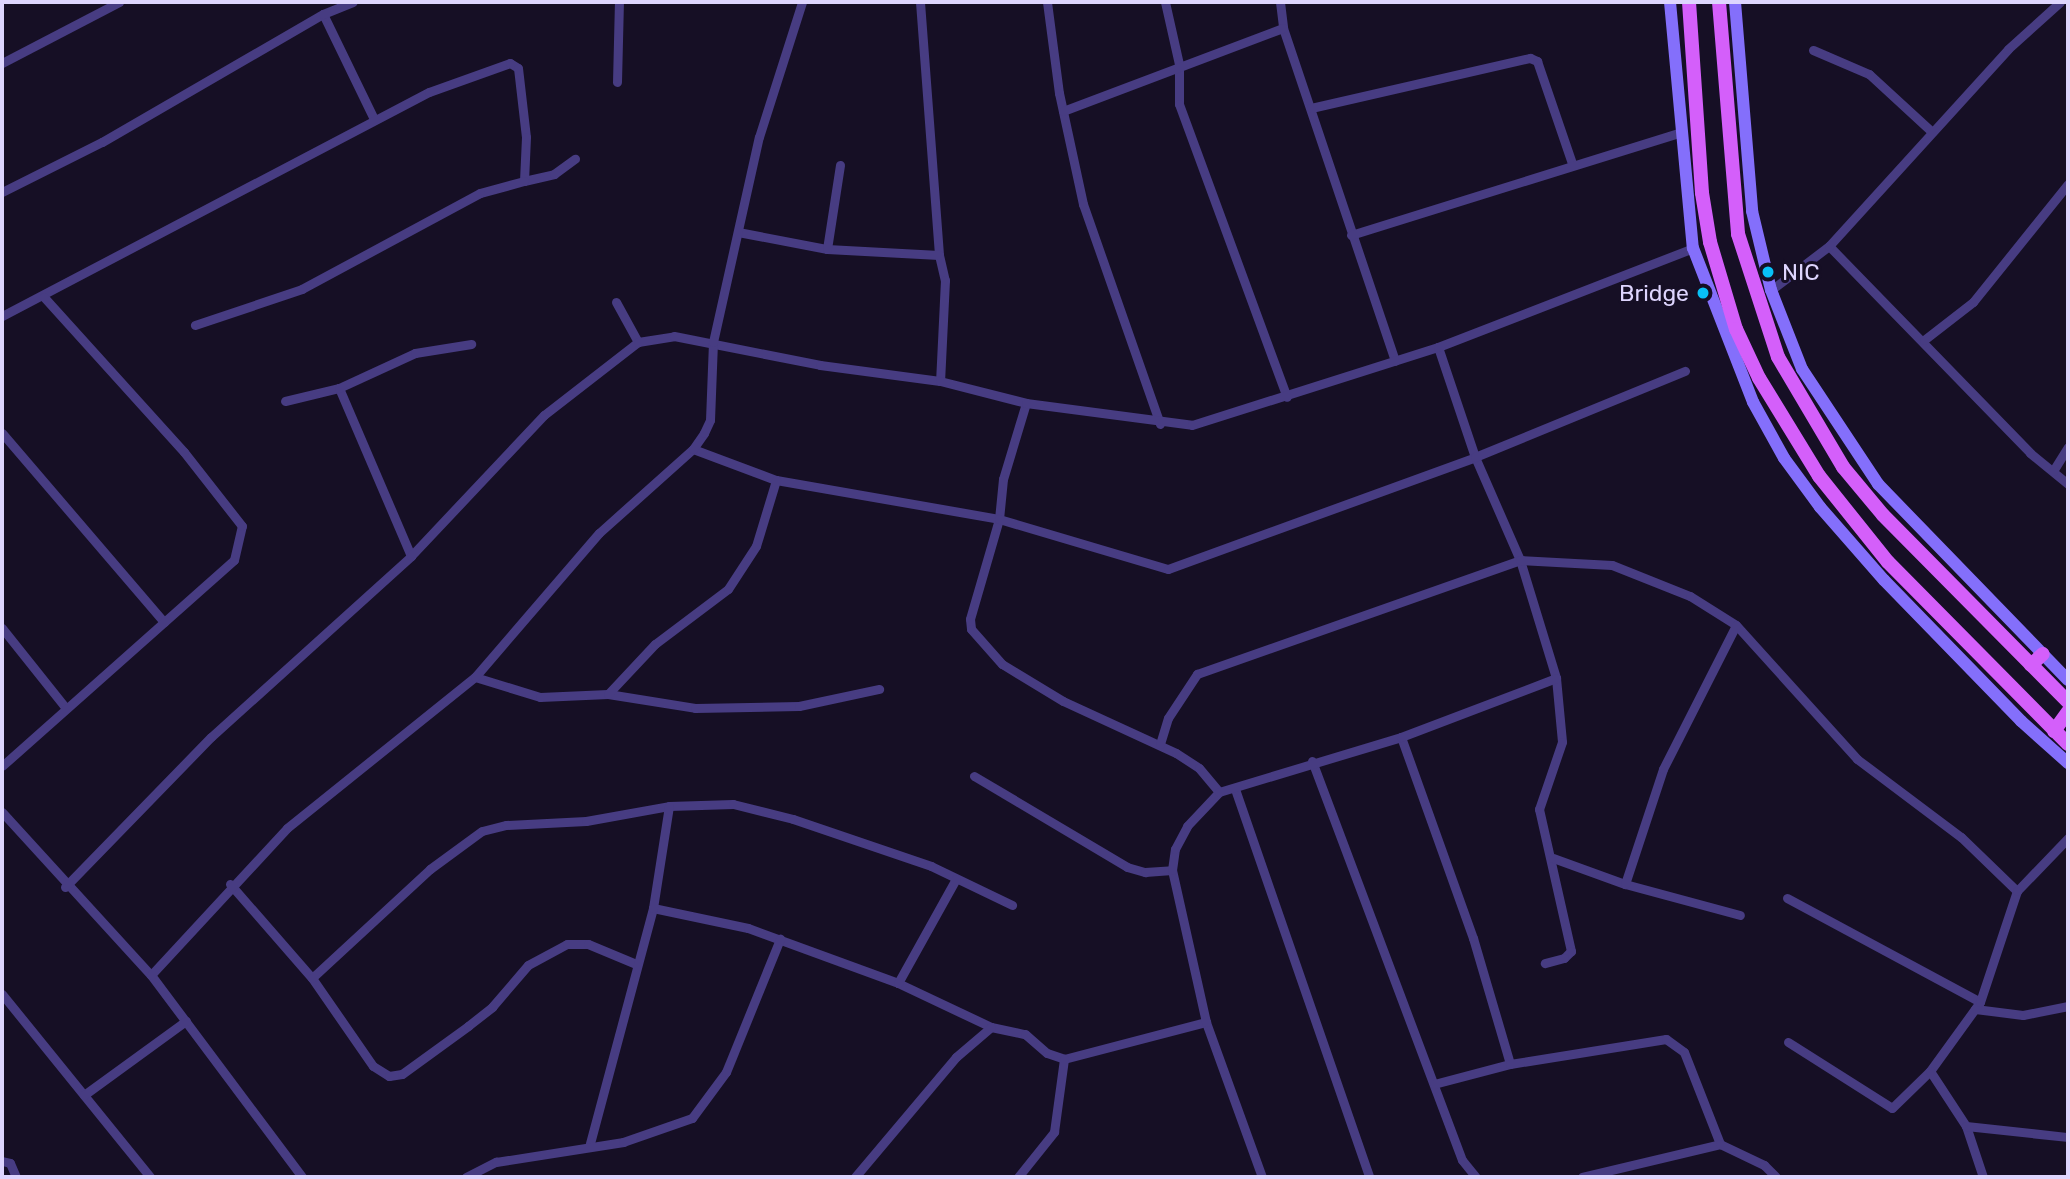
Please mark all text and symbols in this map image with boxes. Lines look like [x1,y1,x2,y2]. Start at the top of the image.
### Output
place label: NIC [1782,258,1820,286]
marker: NIC [1760,264,1776,280]
place label: Bridge [1619,279,1689,307]
marker: Bridge [1695,285,1711,301]

